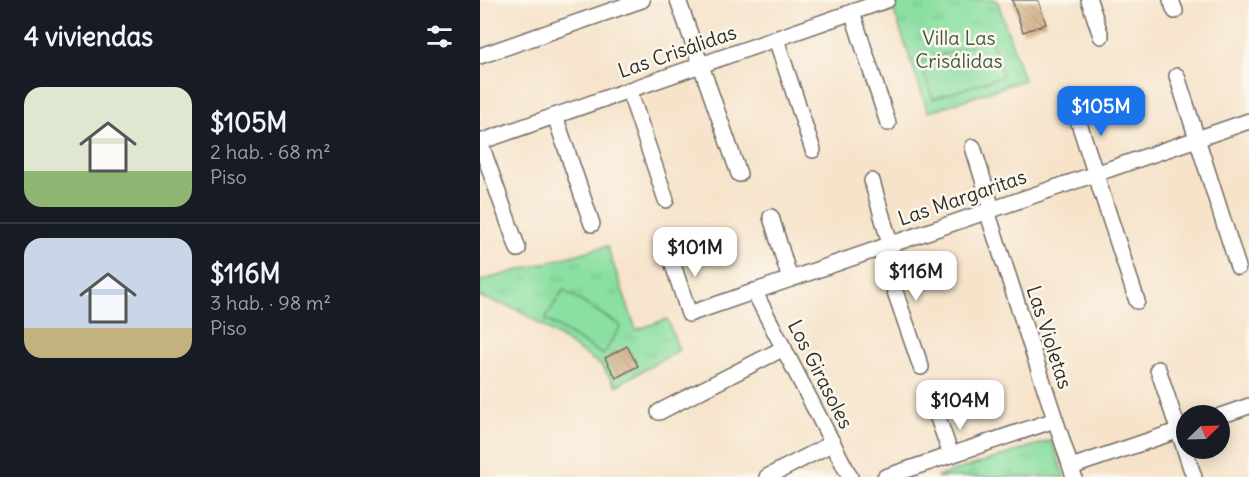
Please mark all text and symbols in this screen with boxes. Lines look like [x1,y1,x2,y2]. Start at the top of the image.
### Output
street label: Las Crisálidas [615,19,739,83]
text: 4 viviendas [24,20,153,53]
icon: filters [423,20,456,53]
park label: Villa Las Crisálidas [915,25,1003,73]
pin: $105M [1059,86,1143,137]
text: $105M [1071,93,1131,118]
text: $105M [210,106,287,139]
icon: home [72,111,144,183]
text: 2 hab. · 68 m² [210,139,331,164]
street label: Las Margaritas [895,163,1029,231]
text: Piso [210,164,247,189]
pin: $101M [653,227,737,278]
text: $101M [667,234,723,259]
pin: $116M [874,251,958,302]
text: $116M [210,257,281,290]
text: $116M [889,258,943,283]
icon: home [72,262,144,334]
street label: Las Violetas [1022,282,1078,392]
text: 3 hab. · 98 m² [210,290,331,315]
text: Piso [210,315,247,340]
street label: Los Girasoles [783,315,859,433]
pin: $104M [918,380,1002,431]
text: $104M [930,387,990,412]
north arrow [1176,405,1230,459]
map controls [1176,405,1230,459]

